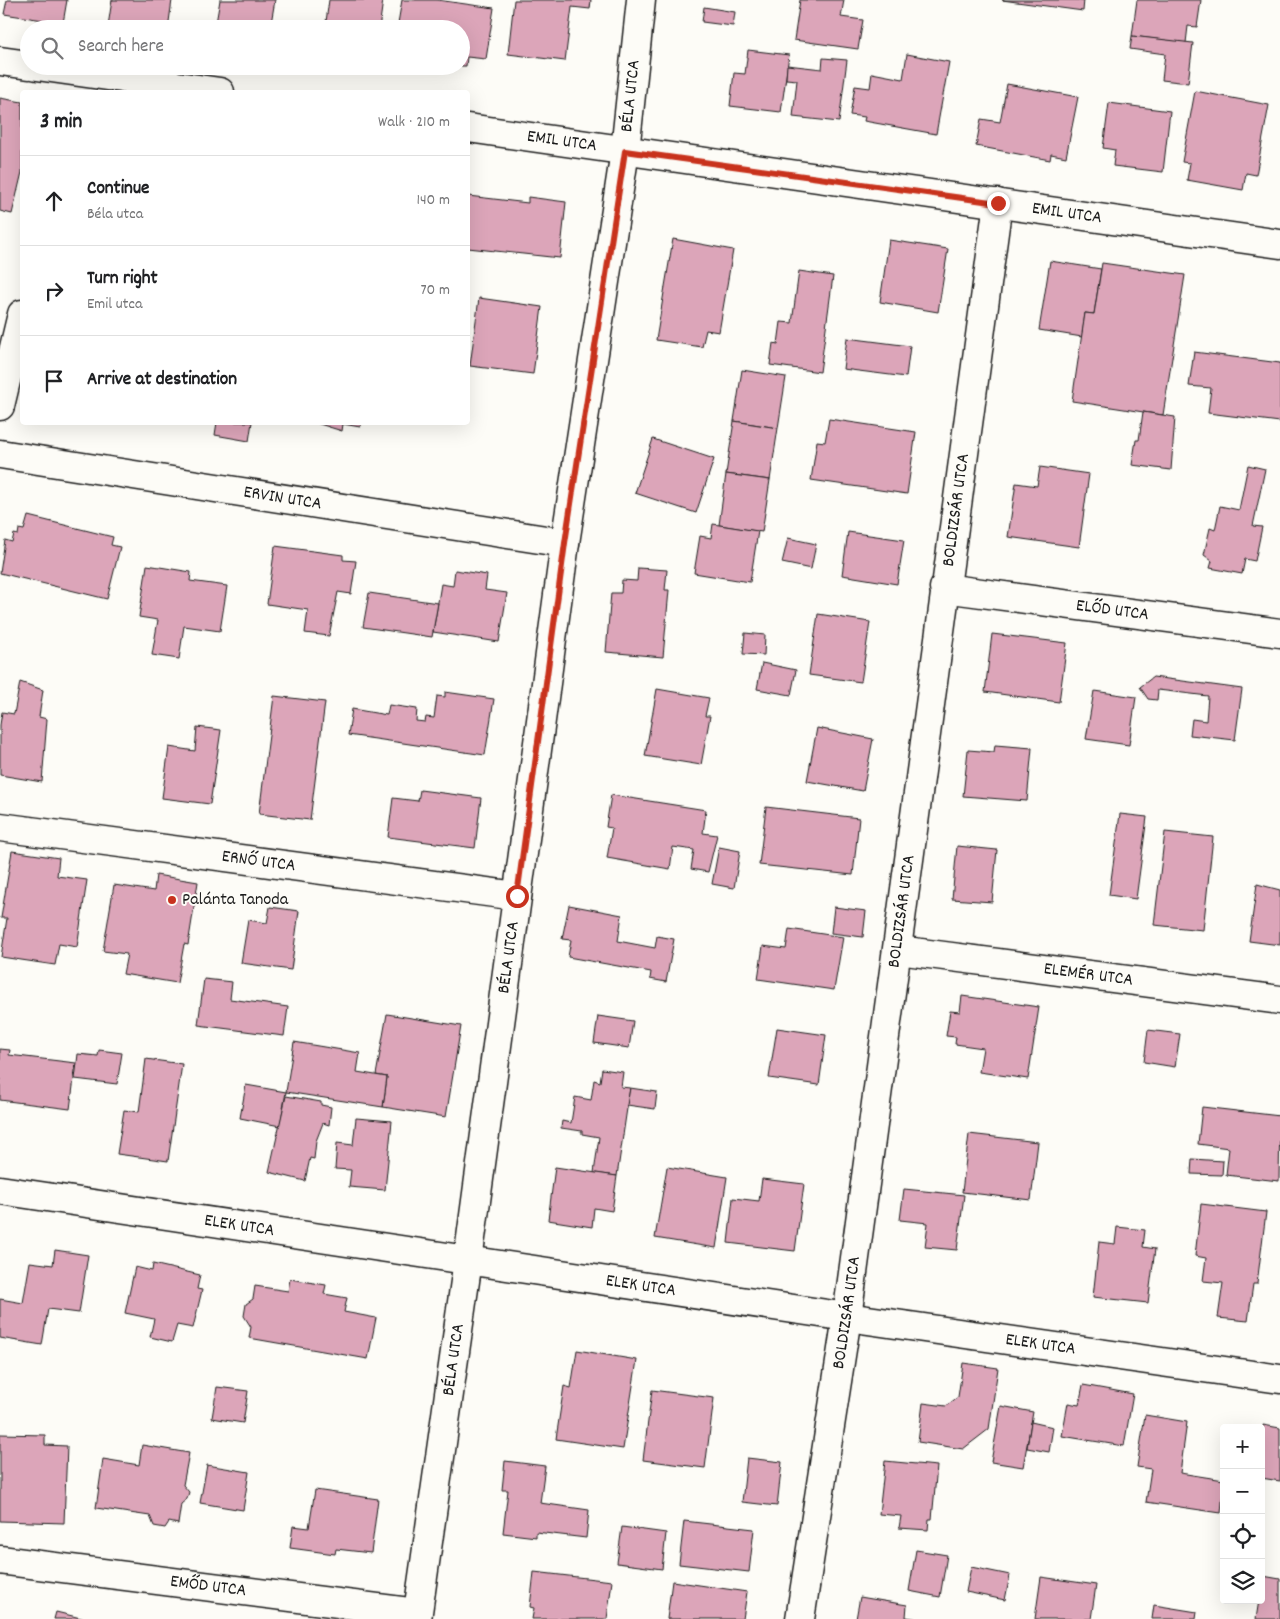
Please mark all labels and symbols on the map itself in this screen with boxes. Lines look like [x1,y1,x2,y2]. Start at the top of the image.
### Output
street label: BÉLA UTCA [615,58,647,133]
street label: EMIL UTCA [525,124,599,159]
route end [987,192,1010,215]
street label: EMIL UTCA [1030,196,1104,231]
street label: BOLDIZSÁR UTCA [936,452,976,568]
street label: ERVIN UTCA [242,480,324,517]
street label: ELŐD UTCA [1074,593,1151,628]
street label: ERNŐ UTCA [220,844,297,879]
street label: BOLDIZSÁR UTCA [882,853,922,969]
route start [506,885,529,908]
place label: Palánta Tanoda [182,888,289,913]
marker: Palánta Tanoda [166,894,178,906]
street label: BÉLA UTCA [492,919,526,995]
street label: ELEMÉR UTCA [1042,957,1135,993]
street label: ELEK UTCA [202,1208,276,1244]
street label: BOLDIZSÁR UTCA [827,1254,868,1371]
street label: ELEK UTCA [604,1268,678,1304]
street label: BÉLA UTCA [436,1322,471,1397]
street label: ELEK UTCA [1004,1327,1078,1362]
street label: EMŐD UTCA [169,1569,248,1604]

